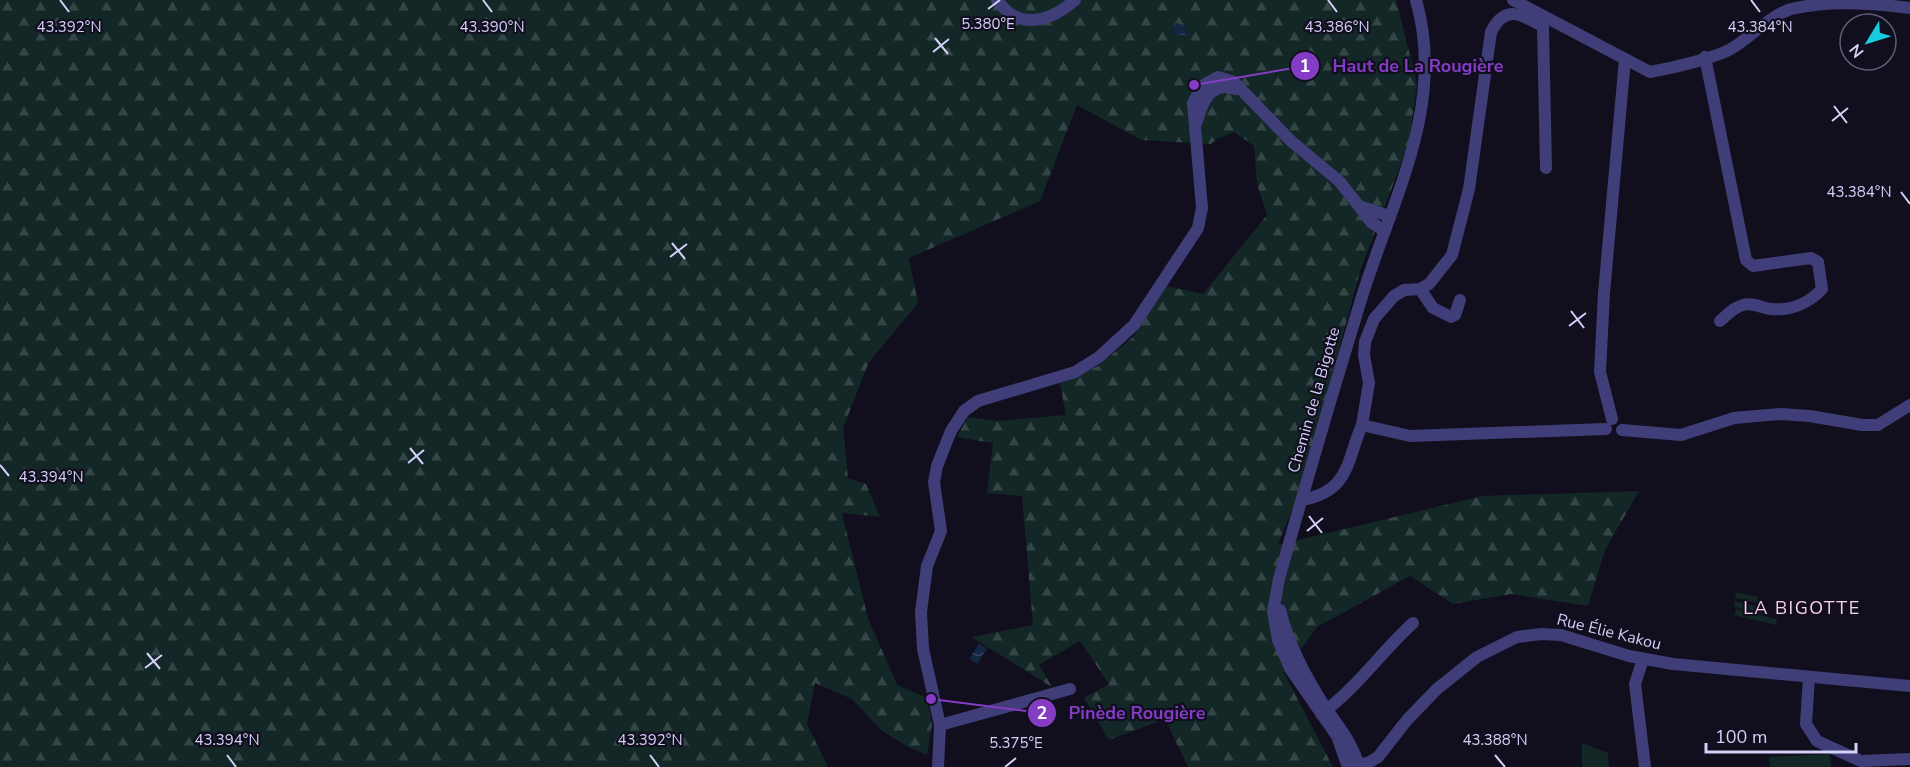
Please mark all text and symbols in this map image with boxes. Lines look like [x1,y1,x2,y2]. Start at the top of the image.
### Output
north arrow [1838,12,1898,72]
text: 5.380°E [961,14,1015,34]
text: 43.392°N [36,17,102,37]
text: 43.390°N [459,17,525,37]
text: 43.386°N [1304,17,1370,37]
text: 43.384°N [1727,17,1793,37]
text: N [1845,39,1869,62]
callout: Haut de La Rougière [1290,48,1515,84]
text: 1 [1300,54,1310,78]
text: Haut de La Rougière [1333,54,1504,78]
text: 43.384°N [1826,182,1892,202]
street label: Chemin de la Bigotte [1283,325,1345,475]
text: 43.394°N [18,467,84,487]
district label: LA BIGOTTE [1743,596,1861,620]
street label: Rue Élie Kakou [1554,608,1664,656]
callout: Pinède Rougière [1027,695,1218,731]
text: 2 [1037,701,1047,725]
text: Pinède Rougière [1069,701,1206,725]
scale bar [1706,716,1856,754]
text: 100 m [1715,725,1767,749]
text: 43.394°N [194,730,260,750]
text: 43.392°N [617,730,683,750]
text: 43.388°N [1462,730,1528,750]
text: 5.375°E [989,733,1043,753]

